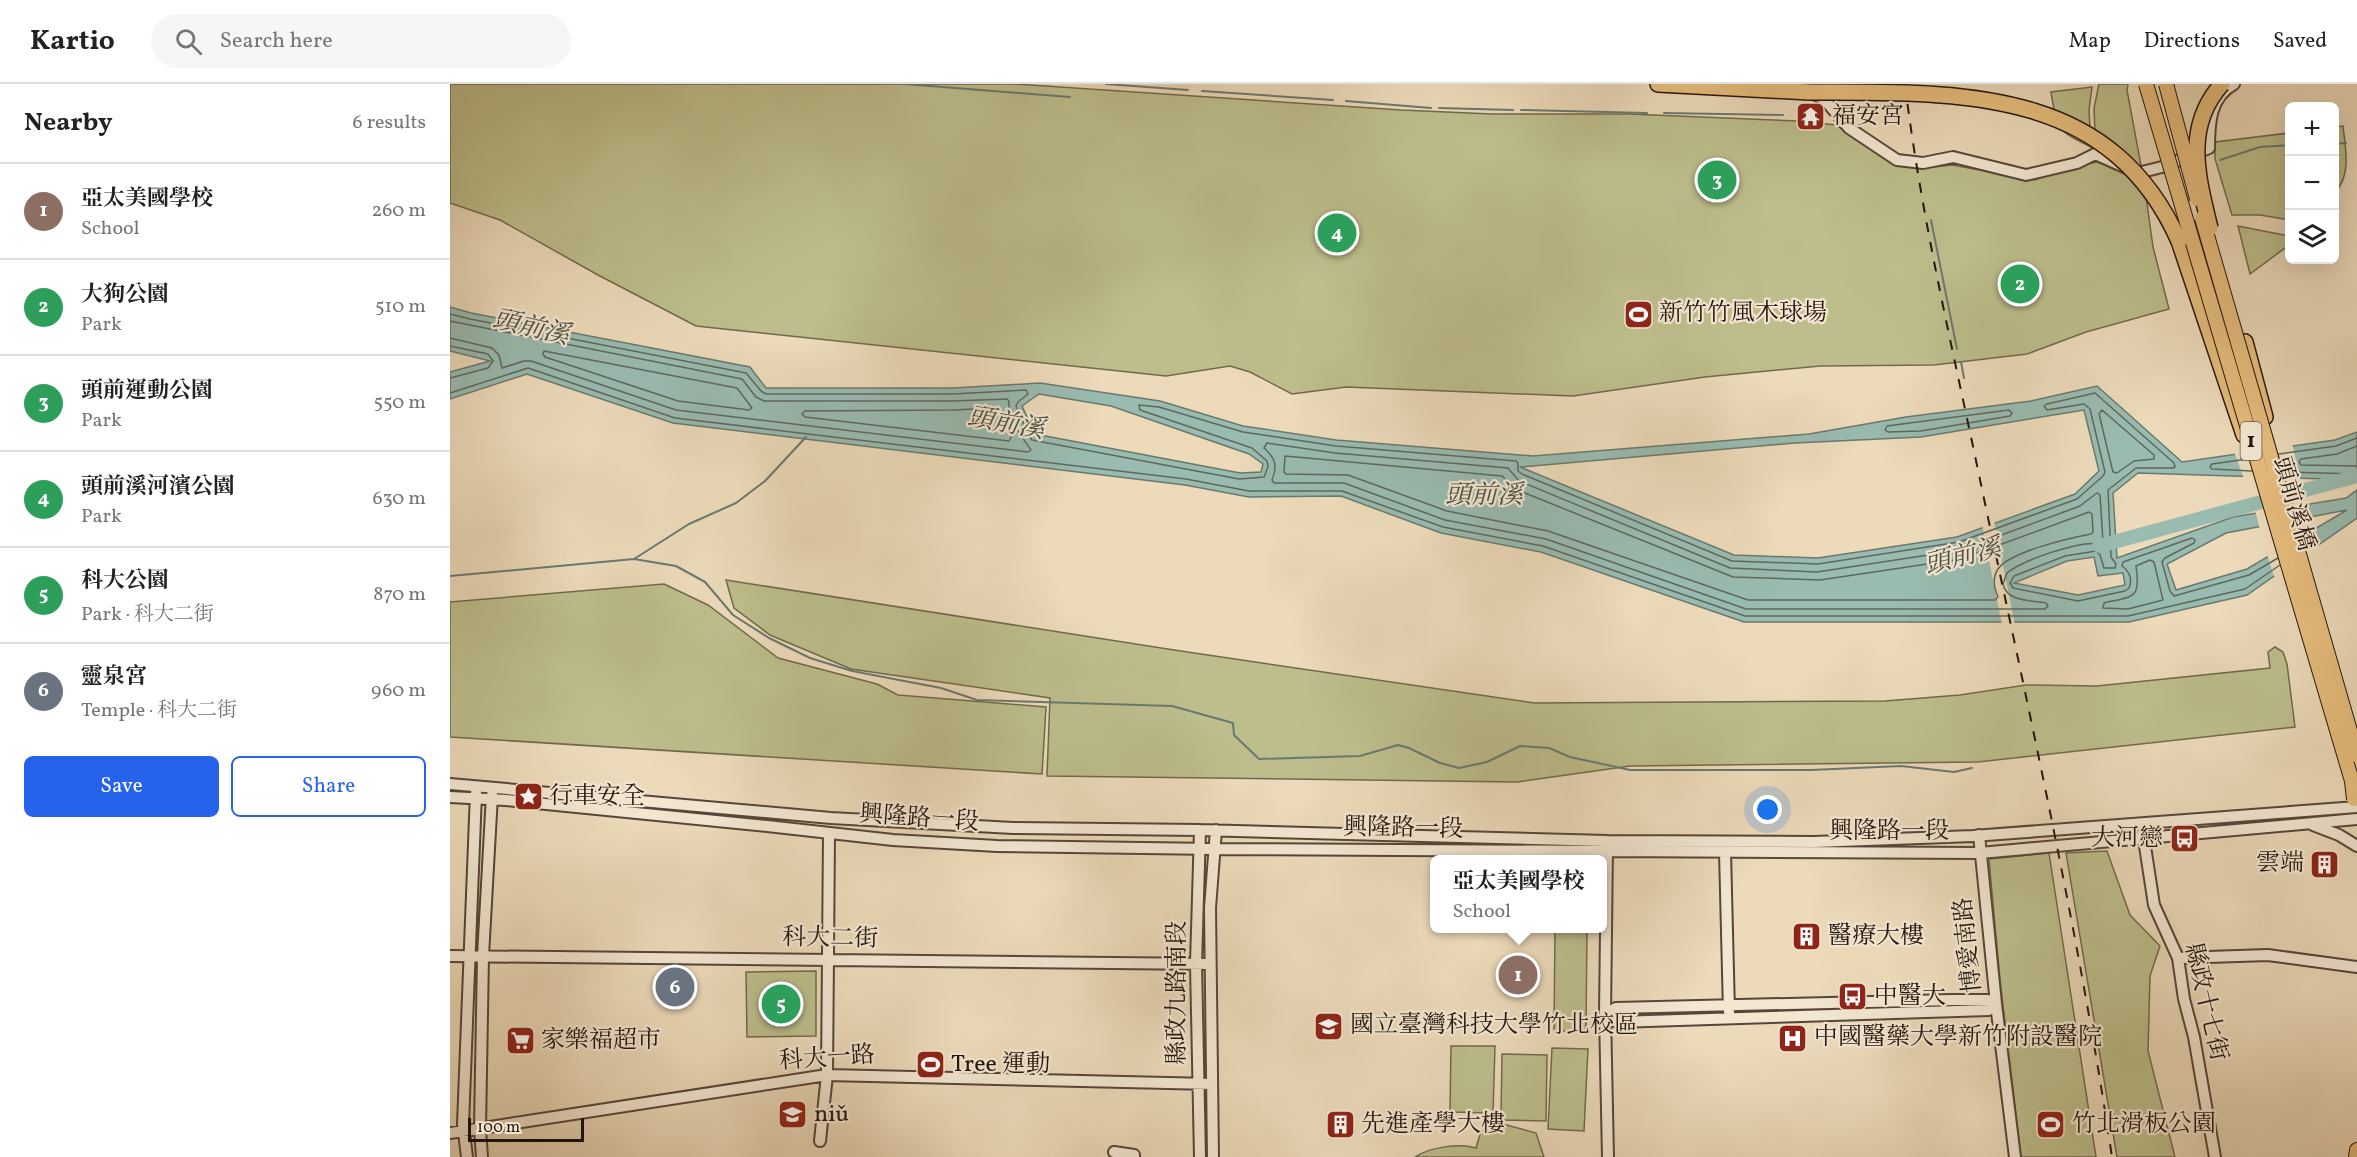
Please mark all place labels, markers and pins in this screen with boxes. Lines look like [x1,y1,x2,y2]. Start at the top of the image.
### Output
place label: 福安宮 [1832,100,1904,134]
temple icon: 福安宮 [1795,101,1827,133]
pin: 3 [1698,158,1736,202]
pin: 4 [1318,210,1356,256]
pin: 2 [2000,262,2040,306]
place label: 新竹竹風木球場 [1659,297,1827,331]
sports icon: 新竹竹風木球場 [1622,298,1654,330]
place label: 行車安全 [549,780,645,814]
place icon: 行車安全 [512,781,544,813]
place label: 大河戀 [2091,822,2163,856]
bus stop icon: 大河戀 [2168,823,2200,855]
place label: 雲端 [2256,847,2304,881]
building icon: 雲端 [2309,848,2341,880]
place label: 醫療大樓 [1828,920,1924,954]
building icon: 醫療大樓 [1791,921,1823,953]
pin: 1 [1498,952,1538,998]
pin: 6 [656,964,694,1010]
place label: 中醫大 [1874,980,1946,1014]
bus stop icon: 中醫大 [1837,981,1869,1013]
pin: 5 [762,982,800,1026]
place label: 國立臺灣科技大學竹北校區 [1350,1009,1638,1043]
school or university icon: 國立臺灣科技大學竹北校區 [1313,1010,1345,1042]
place label: 中國醫藥大學新竹附設醫院 [1814,1021,2102,1055]
hospital icon: 中國醫藥大學新竹附設醫院 [1777,1022,1809,1054]
place label: 家樂福超市 [541,1024,661,1058]
supermarket icon: 家樂福超市 [504,1025,536,1057]
place label: Tree 運動 [951,1048,1050,1082]
sports icon: Tree 運動 [914,1049,946,1081]
place label: niǔ [814,1098,849,1132]
school or university icon: niǔ [777,1099,809,1131]
place label: 先進產學大樓 [1361,1108,1505,1142]
place label: 竹北滑板公園 [2072,1108,2216,1142]
building icon: 先進產學大樓 [1324,1109,1356,1141]
sports icon: 竹北滑板公園 [2035,1109,2067,1141]

